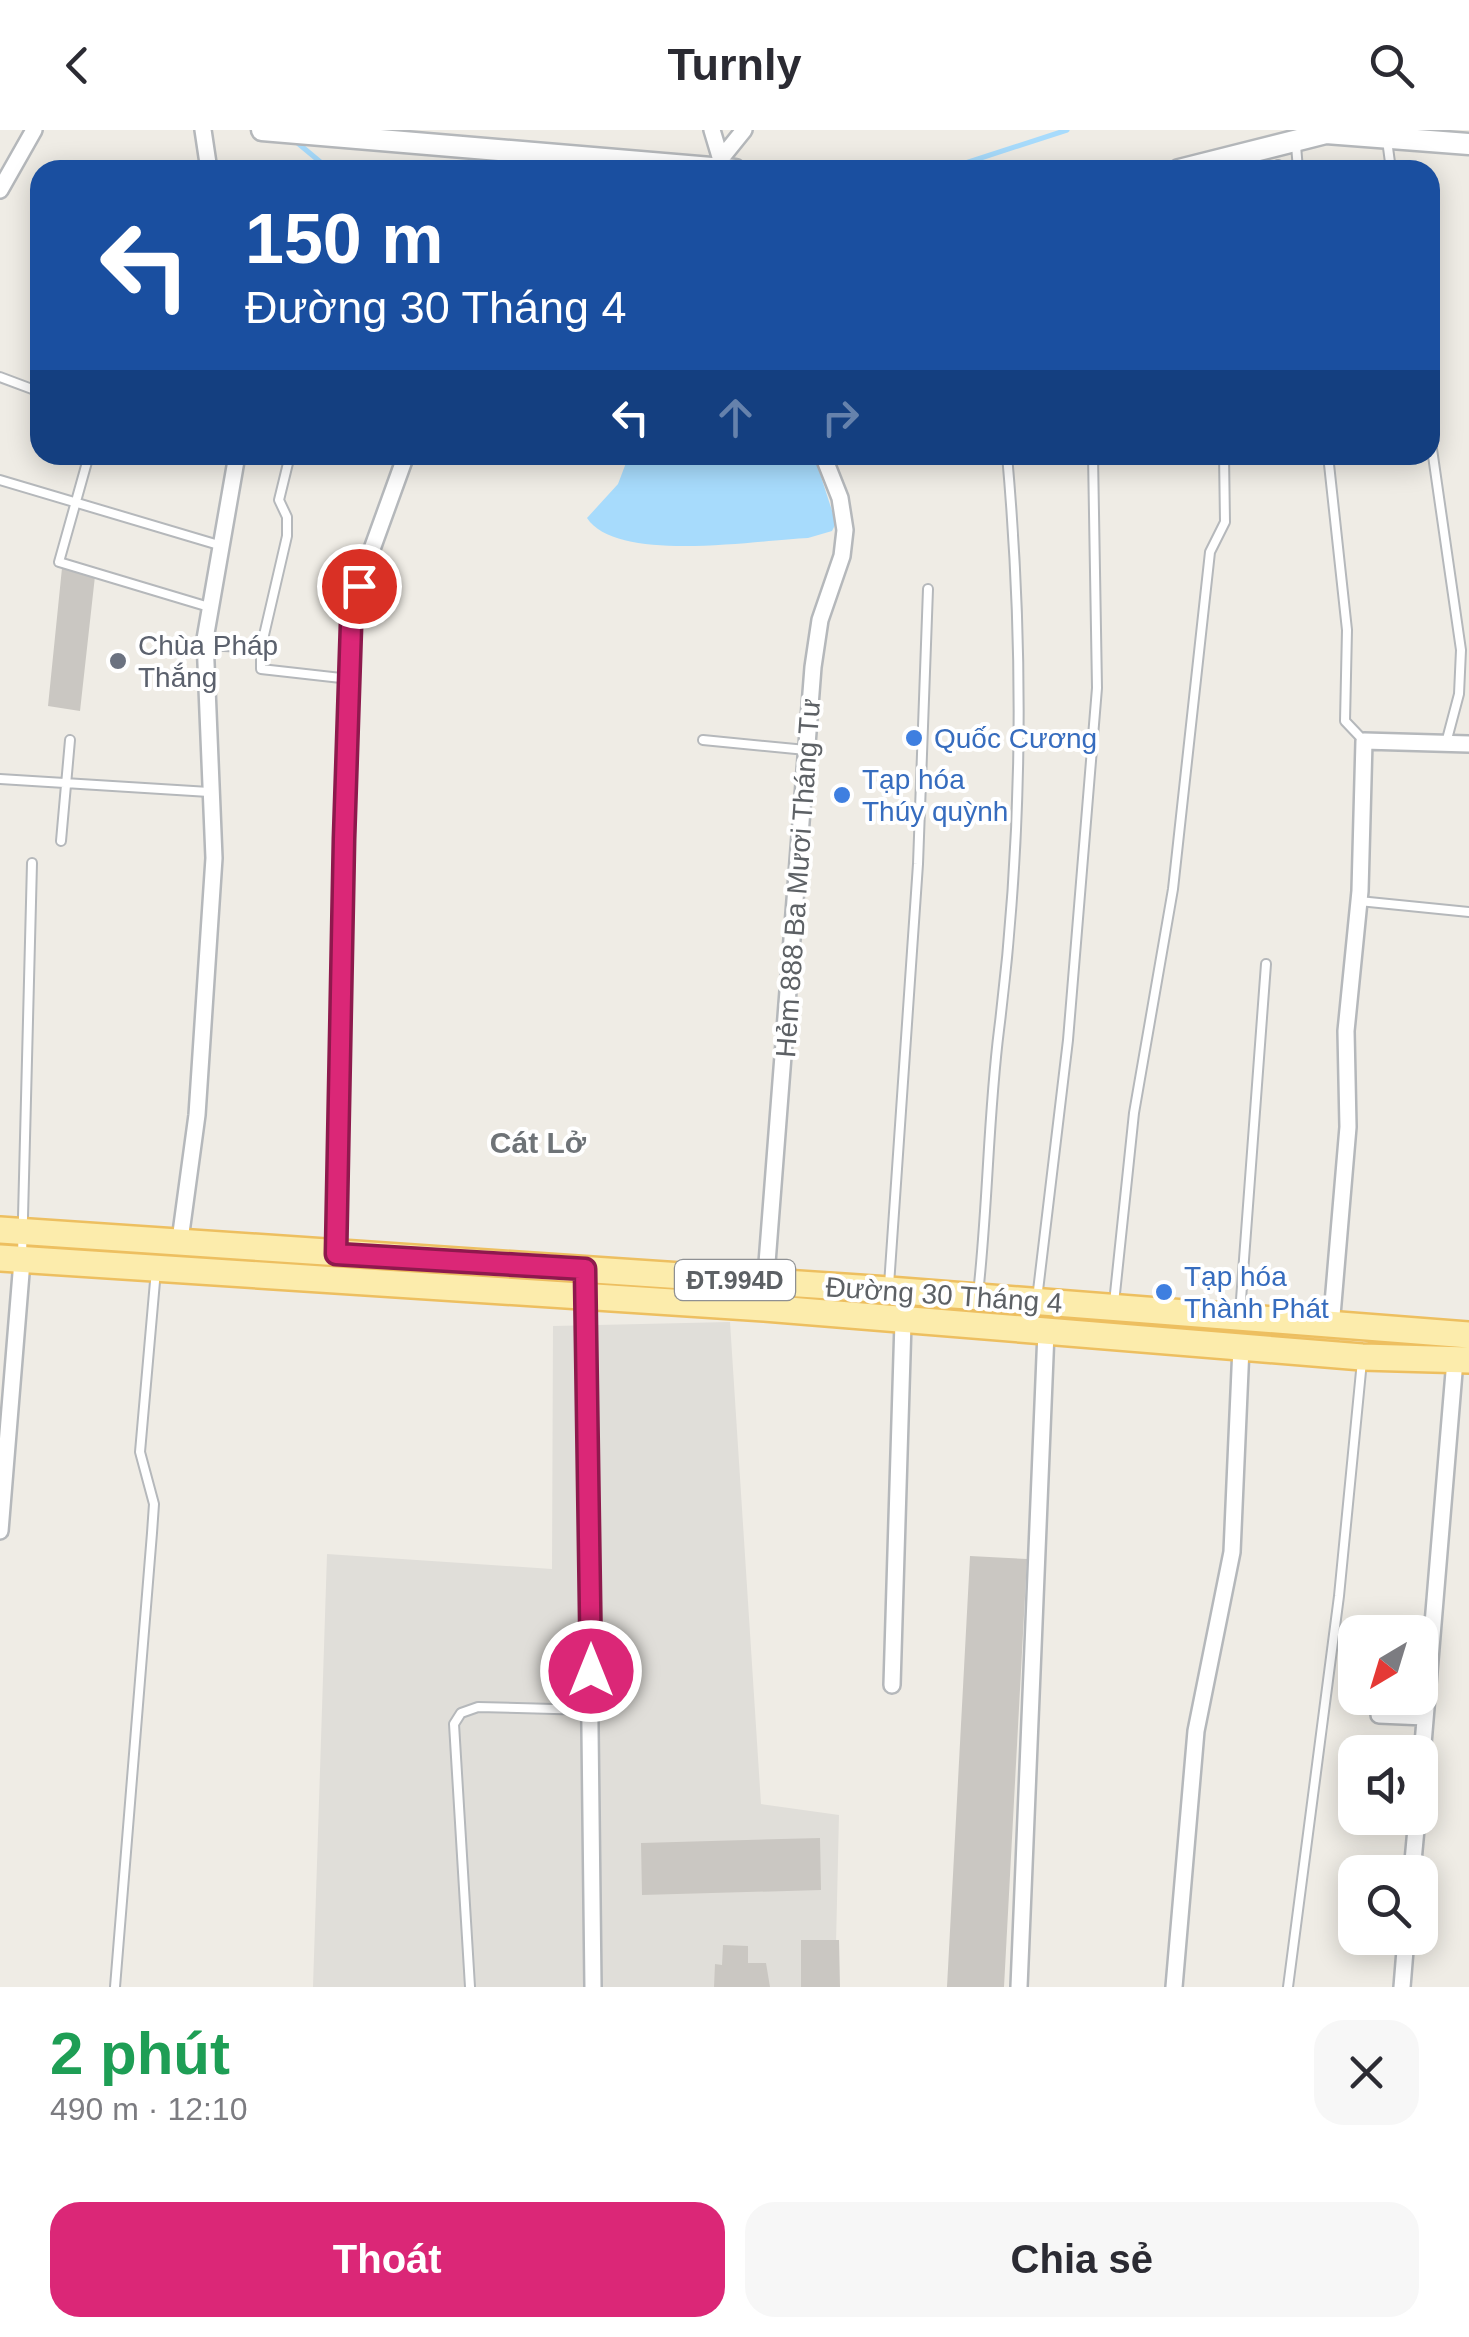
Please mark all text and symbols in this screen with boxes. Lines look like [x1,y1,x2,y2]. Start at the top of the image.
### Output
icon: back [50,38,105,93]
icon: search [1364,38,1419,93]
text: Turnly [667,39,802,90]
icon: left [80,200,210,330]
text: 150 m [245,200,443,278]
text: Đường 30 Tháng 4 [245,282,627,333]
icon: left [603,390,658,445]
icon: ahead [708,390,763,445]
icon: right [813,390,868,445]
pin [317,544,402,629]
icon: arrive [332,559,387,614]
place label: Chùa Pháp Thắng [138,630,278,693]
marker: Chùa Pháp Thắng [107,650,129,672]
street label: Hẻm 888 Ba Mươi Tháng Tư [770,697,826,1059]
place label: Quốc Cương [934,723,1097,754]
marker: Quốc Cương [903,727,925,749]
place label: Tạp hóa Thúy quỳnh [862,764,1008,827]
marker: Tạp hóa Thúy quỳnh [831,784,853,806]
district label: Cát Lở [490,1126,587,1159]
road number: ĐT.994D [675,1260,795,1300]
place label: Tạp hóa Thành Phát [1184,1261,1329,1324]
street label: Đường 30 Tháng 4 [824,1271,1064,1319]
marker: Tạp hóa Thành Phát [1153,1281,1175,1303]
north arrow [1338,1615,1438,1715]
map controls [1338,1615,1438,1955]
position arrow [539,1619,643,1723]
button: sound [1338,1735,1438,1835]
button: search [1338,1855,1438,1955]
text: 2 phút [50,2020,230,2087]
button: close [1314,2020,1419,2125]
text: 490 m · 12:10 [50,2091,247,2127]
button: Thoát [50,2202,725,2317]
button: Chia sẻ [745,2202,1419,2317]

